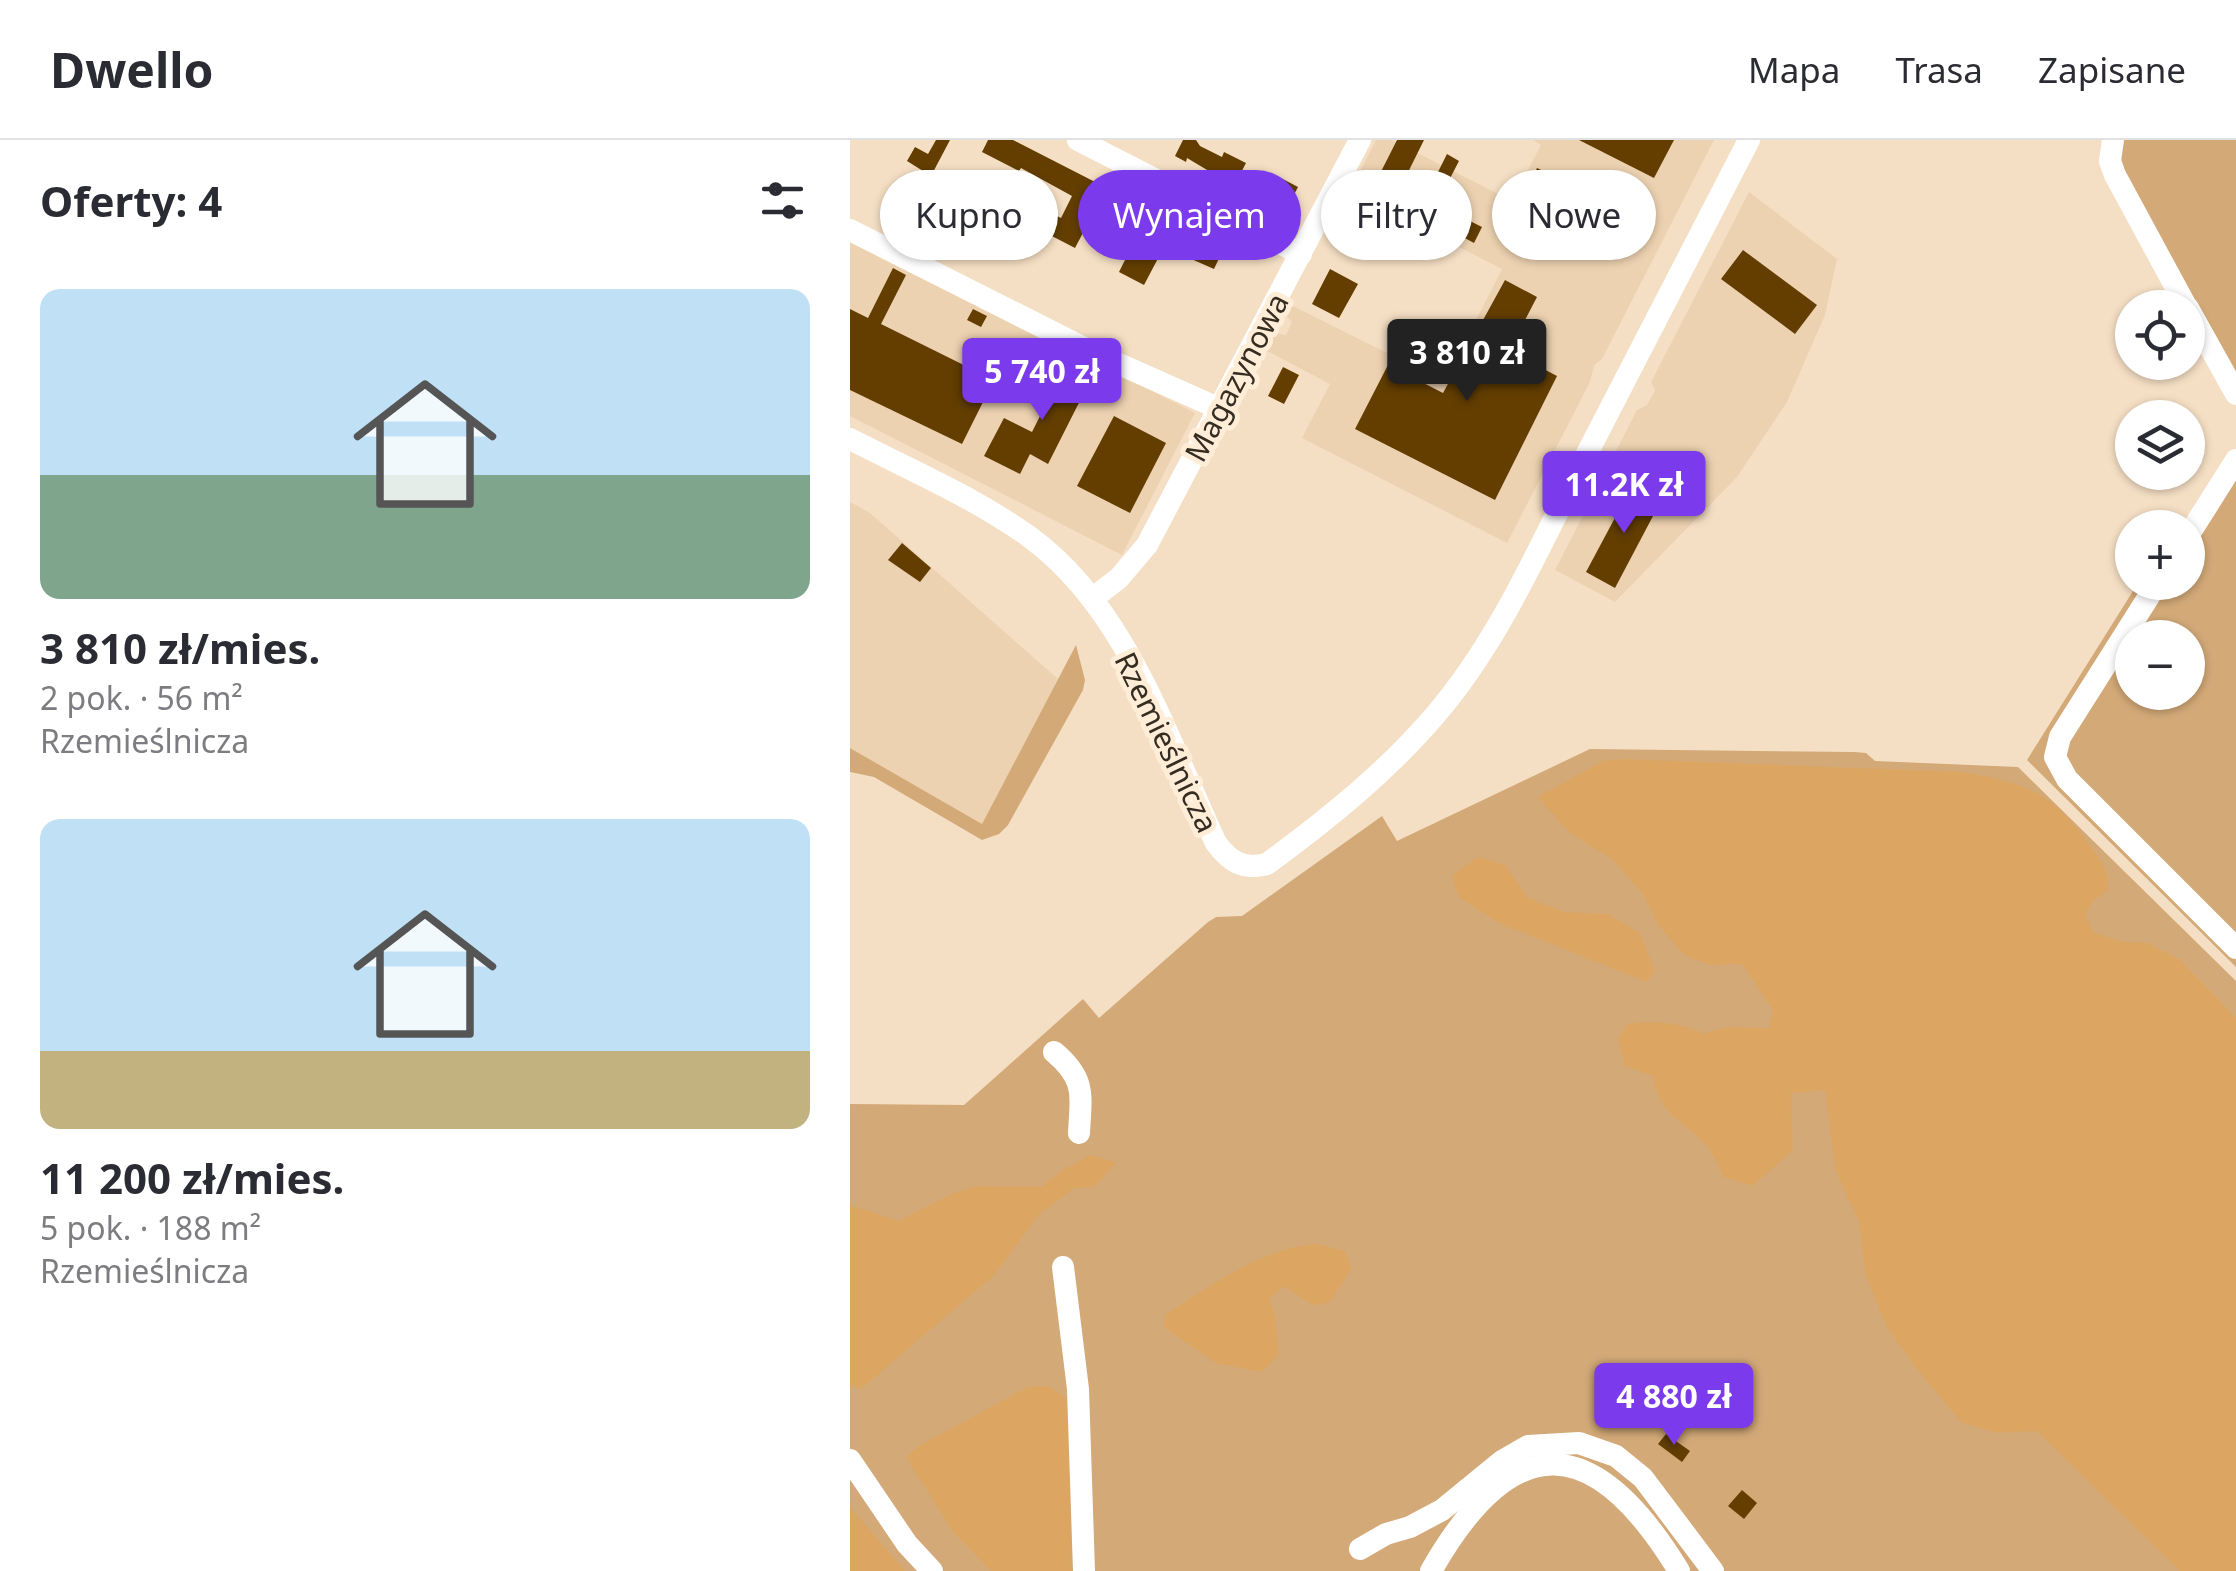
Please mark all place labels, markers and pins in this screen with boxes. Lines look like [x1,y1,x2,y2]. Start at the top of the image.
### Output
pin: 3 810 zł [1364,319,1570,404]
pin: 5 740 zł [939,338,1145,423]
pin: 11.2K zł [1521,451,1727,536]
pin: 4 880 zł [1571,1363,1777,1448]

